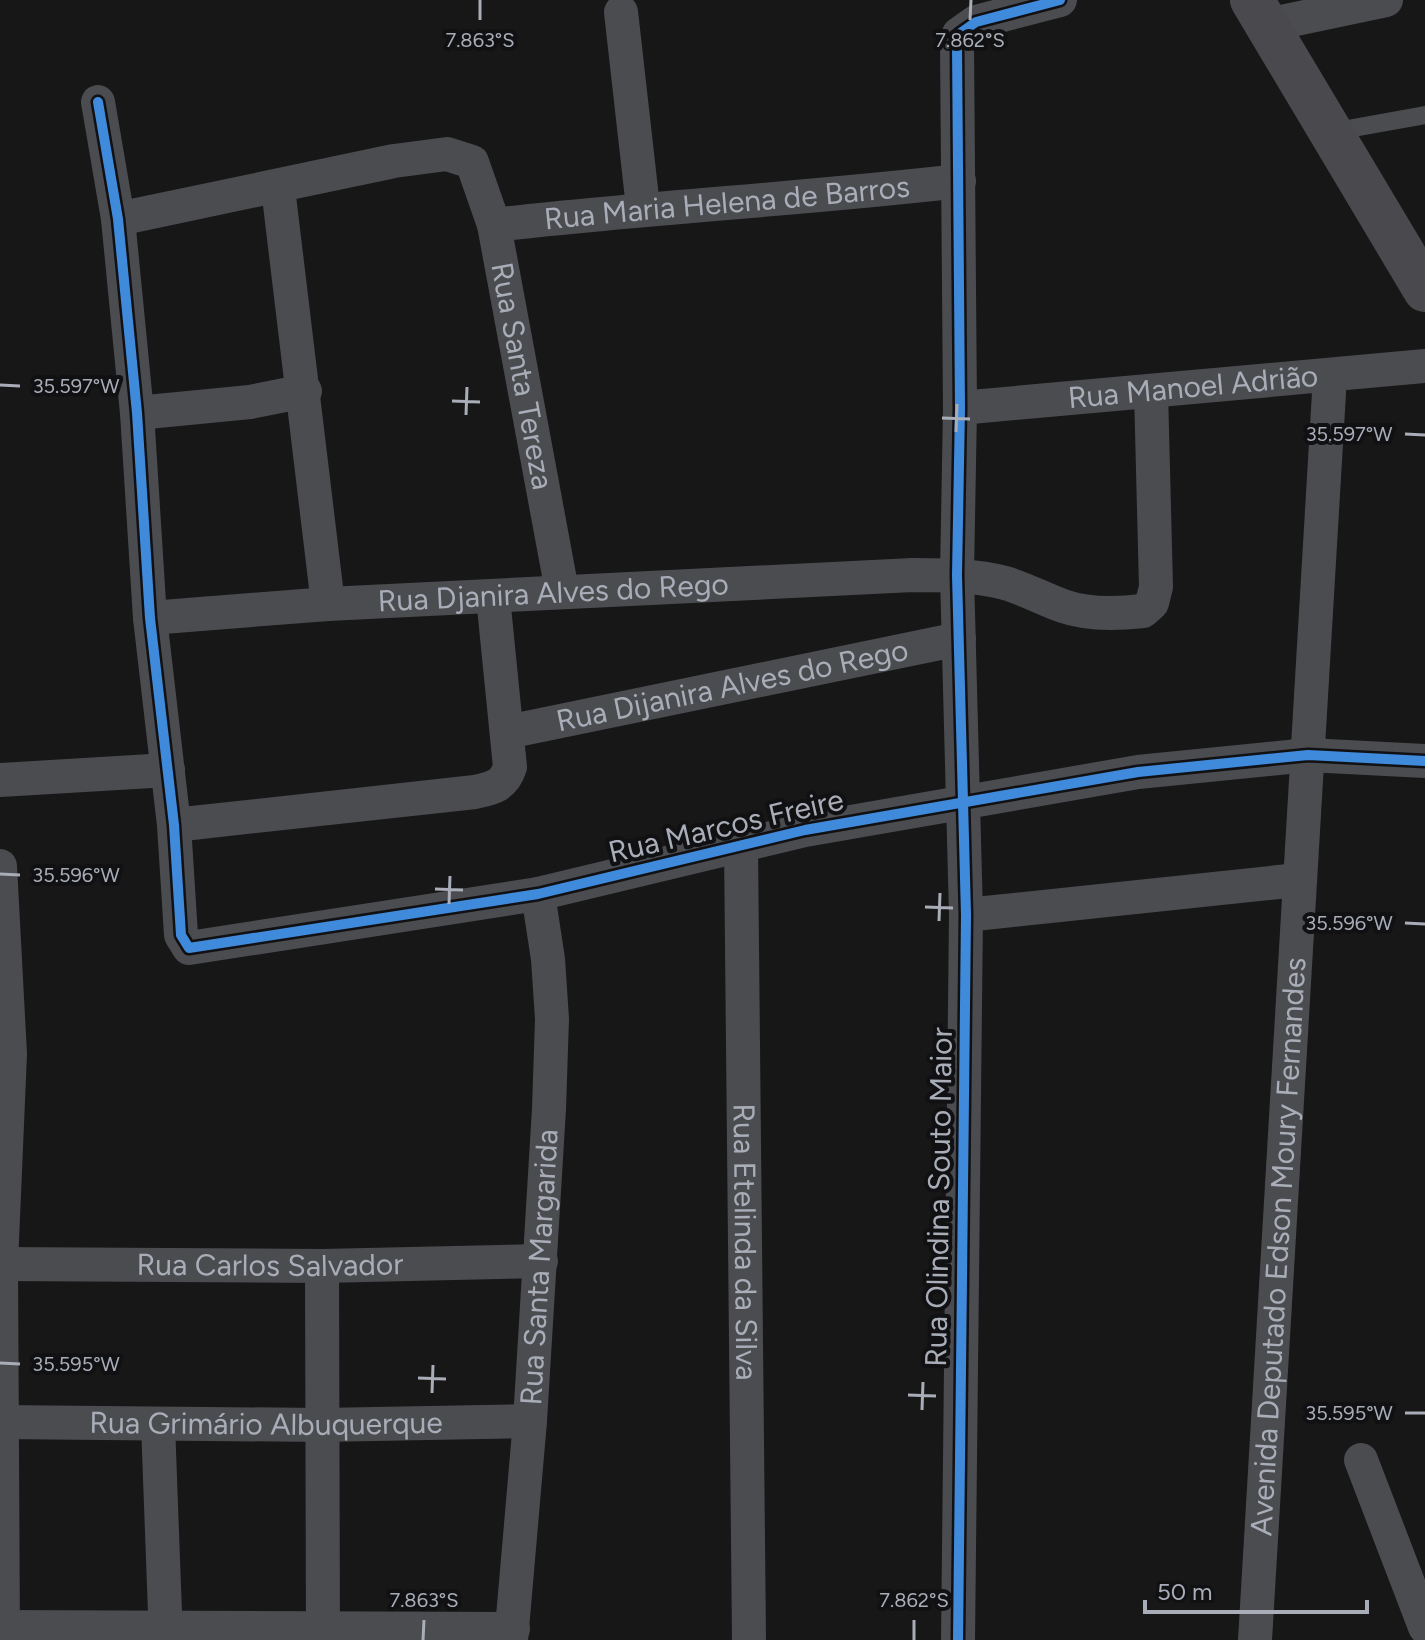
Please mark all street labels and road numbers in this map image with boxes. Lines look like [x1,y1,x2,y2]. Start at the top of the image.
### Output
street label: Rua Maria Helena de Barros [542,168,912,237]
street label: Rua Santa Tereza [483,259,562,493]
street label: Rua Manoel Adrião [1066,357,1320,416]
street label: Rua Djanira Alves do Rego [377,565,730,620]
street label: Rua Dijanira Alves do Rego [553,631,911,739]
street label: Rua Marcos Freire [605,780,847,871]
street label: Avenida Deputado Edson Moury Fernandes [1242,956,1313,1537]
street label: Rua Olindina Souto Maior [917,1027,960,1367]
street label: Rua Etelinda da Silva [726,1103,765,1381]
street label: Rua Santa Margarida [512,1128,566,1406]
street label: Rua Carlos Salvador [136,1245,404,1284]
street label: Rua Grimário Albuquerque [89,1404,443,1443]

